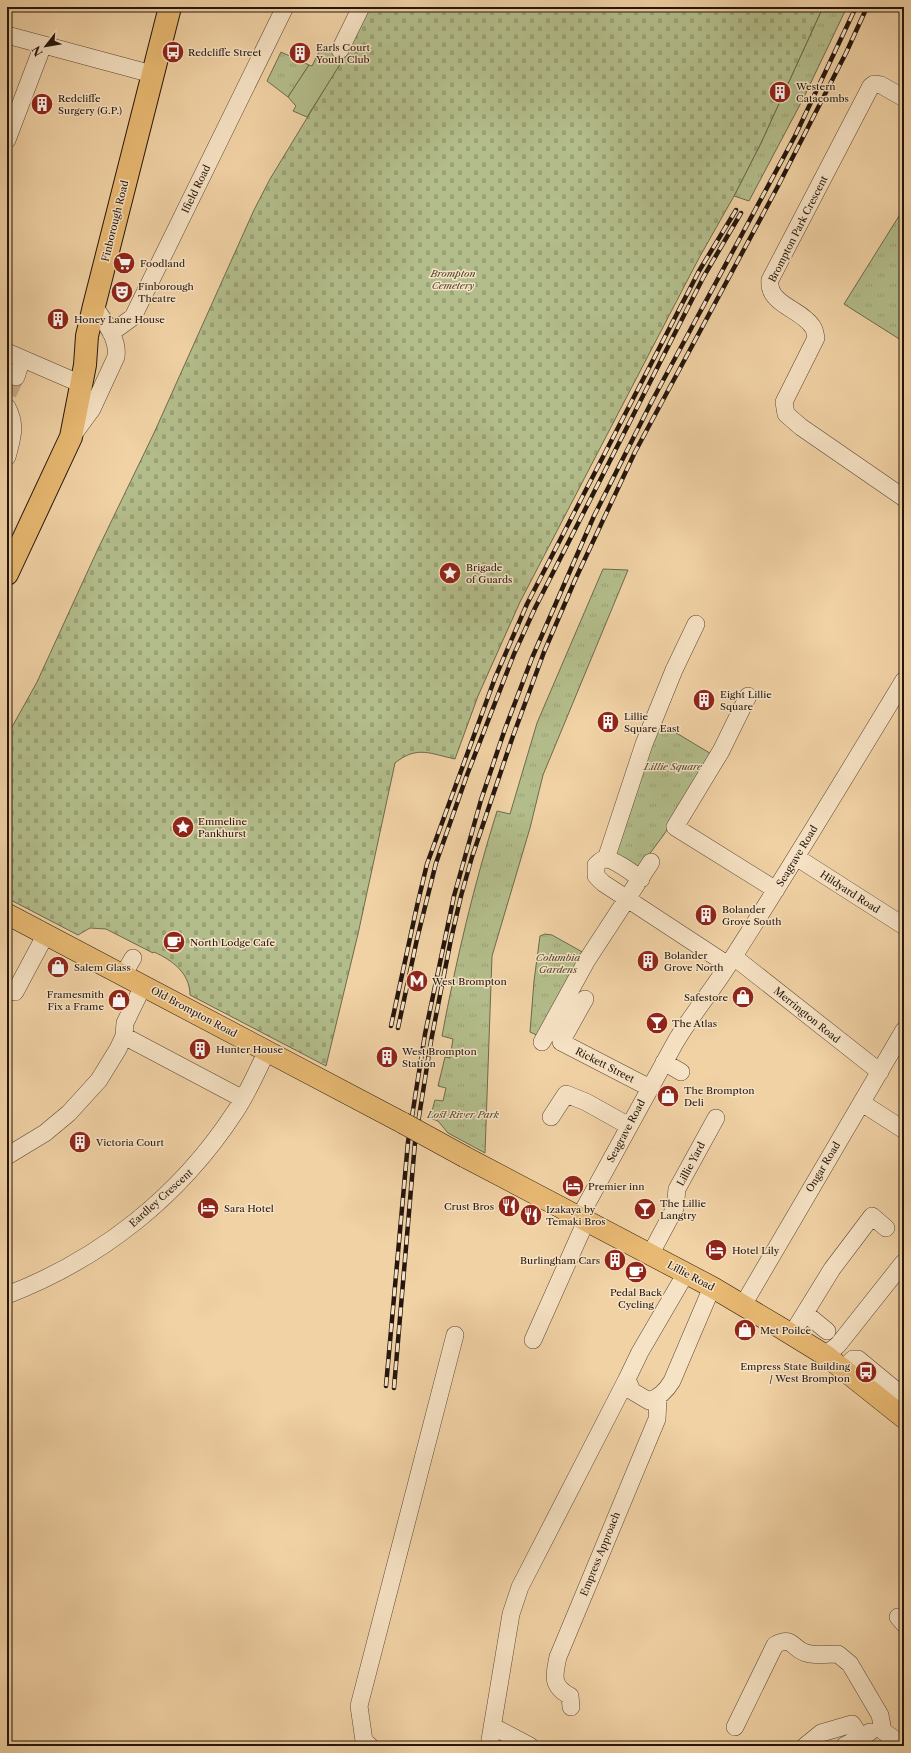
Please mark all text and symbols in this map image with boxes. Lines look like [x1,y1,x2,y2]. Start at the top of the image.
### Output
north arrow [26,26,66,66]
bus stop icon: Redcliffe Street [160,39,186,65]
building icon: Earls Court Youth Club [287,40,313,66]
place label: Earls Court Youth Club [315,41,371,66]
text: N [29,43,46,59]
place label: Redcliffe Street [188,46,262,59]
building icon: Western Catacombs [767,79,793,105]
place label: Western Catacombs [795,80,849,105]
building icon: Redcliffe Surgery (G.P.) [29,91,55,117]
place label: Redcliffe Surgery (G.P.) [58,92,122,117]
street label: Ifield Road [179,163,213,215]
street label: Brompton Park Crescent [765,173,831,284]
street label: Finborough Road [99,179,131,263]
supermarket icon: Foodland [111,250,137,276]
place label: Foodland [140,257,185,270]
park label: Brompton Cemetery [429,267,476,292]
theatre icon: Finborough Theatre [109,279,135,305]
place label: Finborough Theatre [138,280,195,305]
building icon: Honey Lane House [45,306,71,332]
place label: Honey Lane House [74,313,165,326]
place icon: Brigade of Guards [437,560,463,586]
place label: Brigade of Guards [466,561,512,586]
building icon: Eight Lillie Square [691,687,717,713]
place label: Eight Lillie Square [720,688,772,713]
building icon: Lillie Square East [595,709,621,735]
place label: Lillie Square East [624,710,680,735]
park label: Lillie Square [643,760,703,773]
place icon: Emmeline Pankhurst [170,814,196,840]
place label: Emmeline Pankhurst [198,815,247,840]
street label: Seagrave Road [774,823,820,889]
street label: Hildyard Road [818,868,882,916]
building icon: Bolander Grove South [693,902,719,928]
place label: Bolander Grove South [722,903,782,928]
cafe icon: North Lodge Cafe [161,929,187,955]
place label: North Lodge Cafe [190,936,276,949]
building icon: Bolander Grove North [635,948,661,974]
place label: Bolander Grove North [664,949,724,974]
park label: Columbia Gardens [536,951,580,976]
shop icon: Salem Glass [45,954,71,980]
place label: Salem Glass [74,961,131,974]
metro station icon: West Brompton [404,968,430,994]
place label: West Brompton [431,975,508,988]
street label: Old Brompton Road [149,984,239,1040]
shop icon: Safestore [730,984,756,1010]
street label: Merrington Road [771,984,843,1046]
shop icon: Framesmith Fix a Frame [106,987,132,1013]
place label: Framesmith Fix a Frame [47,988,105,1013]
place label: Safestore [684,991,728,1004]
bar icon: The Atlas [644,1010,670,1036]
place label: The Atlas [672,1017,717,1030]
building icon: Hunter House [187,1036,213,1062]
place label: Hunter House [216,1043,284,1056]
building icon: West Brompton Station [374,1044,400,1070]
place label: West Brompton Station [401,1045,478,1070]
street label: Rickett Street [573,1045,637,1086]
shop icon: The Brompton Deli [655,1083,681,1109]
place label: The Brompton Deli [684,1084,755,1109]
street label: Seagrave Road [604,1097,648,1165]
park label: Lost River Park [426,1108,500,1121]
building icon: Victoria Court [67,1129,93,1155]
place label: Victoria Court [95,1136,164,1149]
street label: Ongar Road [803,1139,843,1195]
street label: Lillie Yard [674,1140,708,1188]
street label: Eardley Crescent [127,1166,196,1230]
hotel icon: Premier inn [560,1173,586,1199]
place label: Premier inn [588,1180,645,1193]
restaurant icon: Crust Bros [496,1193,522,1219]
hotel icon: Sara Hotel [195,1195,221,1221]
bar icon: The Lillie Langtry [632,1196,658,1222]
place label: The Lillie Langtry [660,1197,707,1222]
place label: Crust Bros [444,1200,494,1213]
place label: Sara Hotel [224,1202,274,1215]
restaurant icon: Izakaya by Temaki Bros [518,1202,544,1228]
place label: Izakaya by Temaki Bros [546,1203,606,1228]
hotel icon: Hotel Lily [703,1237,729,1263]
place label: Hotel Lily [732,1244,780,1257]
building icon: Burlingham Cars [602,1247,628,1273]
place label: Burlingham Cars [520,1254,600,1267]
street label: Lillie Road [665,1258,717,1294]
cafe icon: Pedal Back Cycling [623,1259,649,1285]
place label: Pedal Back Cycling [610,1286,663,1311]
shop icon: Met Poilce [732,1317,758,1343]
place label: Met Poilce [760,1324,811,1337]
bus stop icon: Empress State Building / West Brompton [853,1359,879,1385]
place label: Empress State Building / West Brompton [740,1360,851,1385]
street label: Empress Approach [577,1509,623,1598]

